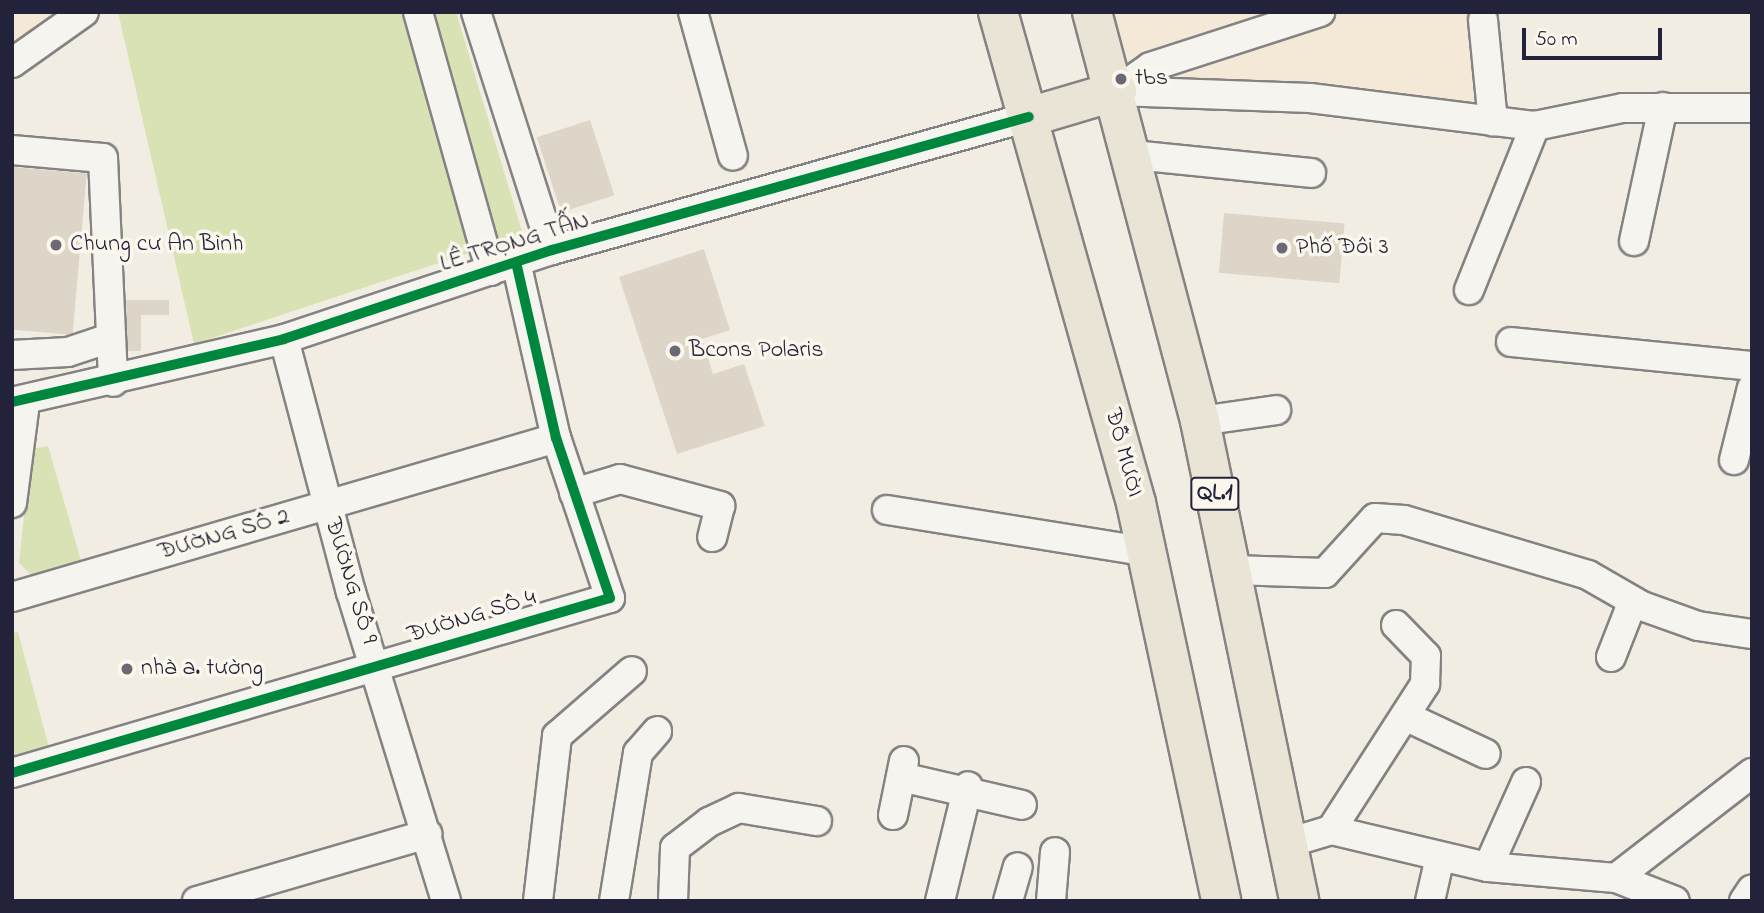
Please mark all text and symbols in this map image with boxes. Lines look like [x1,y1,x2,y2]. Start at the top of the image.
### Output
scale bar [1526,14,1666,58]
text: 50 m [1535,25,1578,55]
place label: tbs [1135,65,1168,93]
marker: tbs [1113,71,1129,87]
street label: LÊ TRỌNG TẤN [437,207,593,279]
place label: Chung cư An Bình [70,231,243,259]
place label: Phố Đôi 3 [1296,234,1389,262]
marker: Chung cư An Bình [48,237,64,253]
marker: Phố Đôi 3 [1274,240,1290,256]
place label: Bcons Polaris [689,337,824,365]
marker: Bcons Polaris [667,343,683,359]
street label: ĐỖ MƯỜI [1097,406,1149,500]
road number: QL.1 [1189,474,1241,514]
street label: ĐƯỜNG SỐ 2 [155,503,293,567]
street label: ĐƯỜNG SỐ 9 [317,515,383,647]
street label: ĐƯỜNG SỐ 4 [404,584,540,650]
place label: nhà a. tường [141,655,263,683]
marker: nhà a. tường [119,661,135,677]

